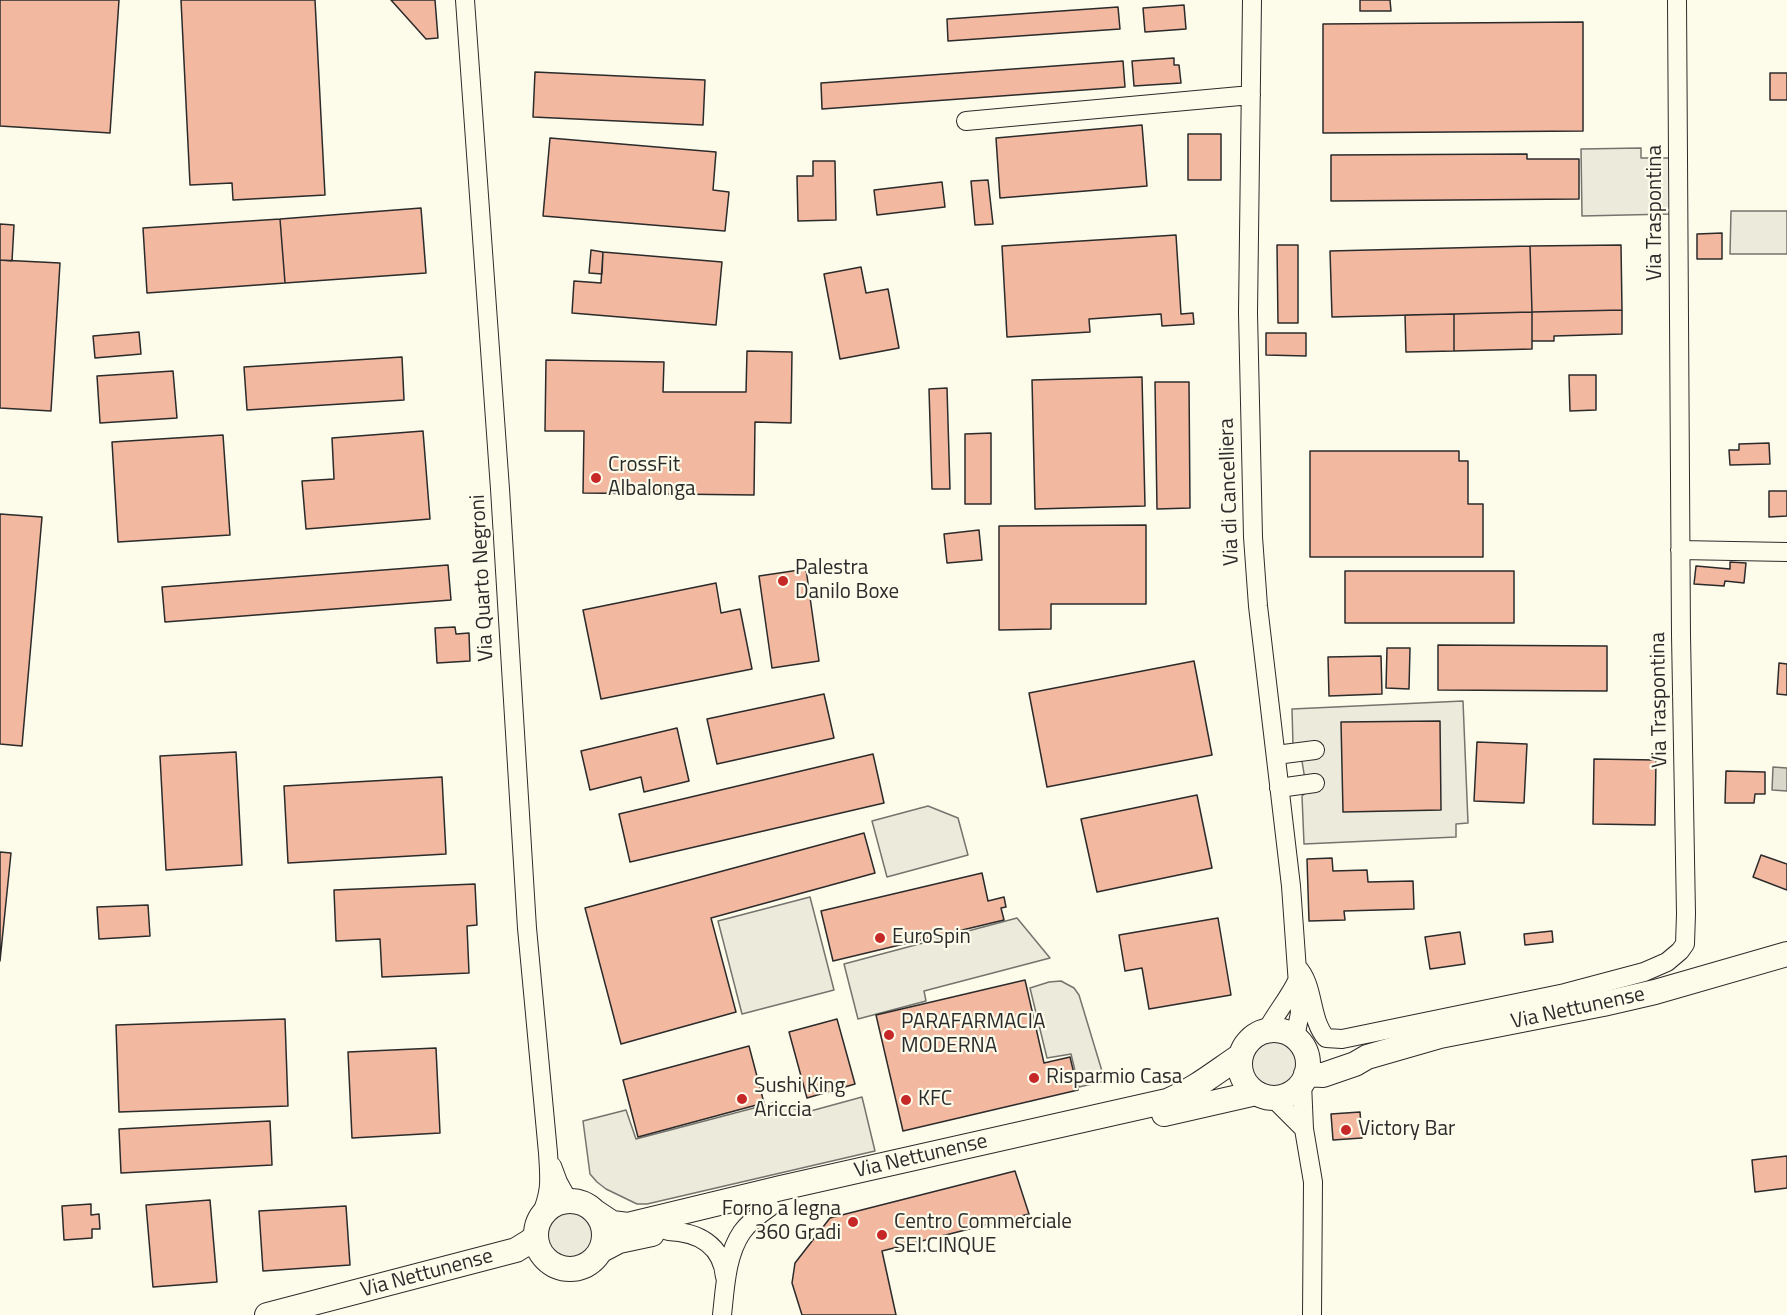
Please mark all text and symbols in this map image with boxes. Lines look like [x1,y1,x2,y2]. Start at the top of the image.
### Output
street label: Via Traspontina [1643,145,1669,281]
street label: Via di Cancelliera [1215,418,1245,566]
place label: CrossFit Albalonga [608,453,695,503]
marker: CrossFit Albalonga [589,471,603,485]
street label: Via Quarto Negroni [466,494,500,662]
place label: Palestra Danilo Boxe [795,556,899,606]
marker: Palestra Danilo Boxe [776,574,790,588]
street label: Via Traspontina [1646,632,1674,768]
place label: EuroSpin [892,925,971,951]
marker: EuroSpin [873,931,887,945]
street label: Via Nettunense [1509,983,1647,1035]
place label: PARAFARMACIA MODERNA [901,1010,1045,1060]
marker: PARAFARMACIA MODERNA [882,1028,896,1042]
place label: Risparmio Casa [1046,1065,1182,1091]
marker: Risparmio Casa [1027,1071,1041,1085]
place label: Sushi King Ariccia [754,1074,845,1124]
place label: KFC [918,1087,952,1113]
marker: Sushi King Ariccia [735,1092,749,1106]
marker: KFC [899,1093,913,1107]
place label: Victory Bar [1358,1117,1455,1143]
marker: Victory Bar [1339,1123,1353,1137]
street label: Via Nettunense [852,1129,990,1185]
place label: Forno a legna 360 Gradi [722,1197,841,1247]
place label: Centro Commerciale SEI.CINQUE [894,1210,1072,1260]
marker: Forno a legna 360 Gradi [846,1215,860,1229]
marker: Centro Commerciale SEI.CINQUE [875,1228,889,1242]
street label: Via Nettunense [358,1244,496,1304]

